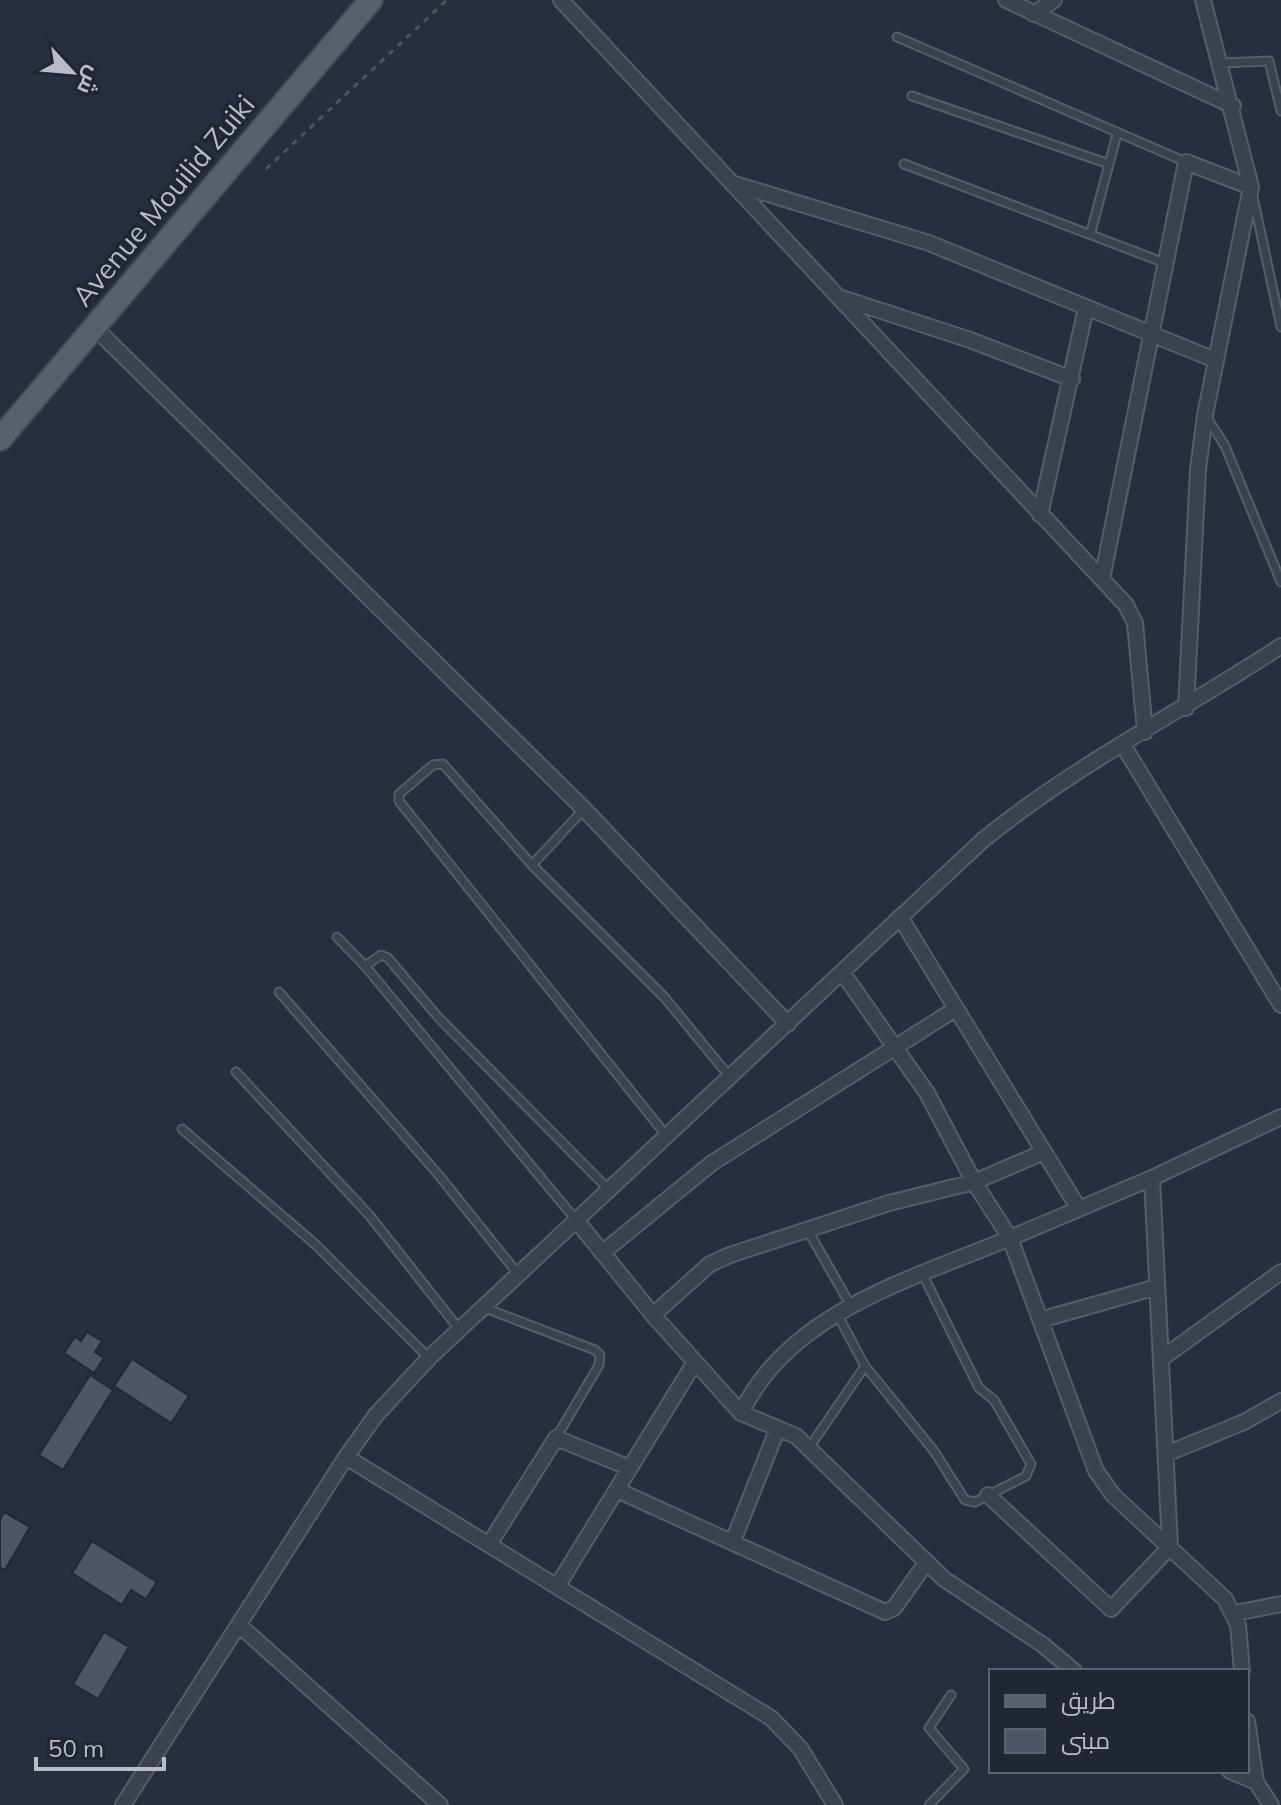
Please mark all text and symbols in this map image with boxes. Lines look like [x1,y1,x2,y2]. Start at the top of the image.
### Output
north arrow [32,32,112,112]
text: ش [71,62,109,100]
street label: Avenue Mouilid Zuiki [64,87,262,313]
legend [989,1669,1249,1773]
text: طريق [1061,1685,1116,1716]
scale bar [36,1721,164,1771]
text: مبنى [1061,1725,1110,1755]
text: 50 m [48,1733,104,1763]

